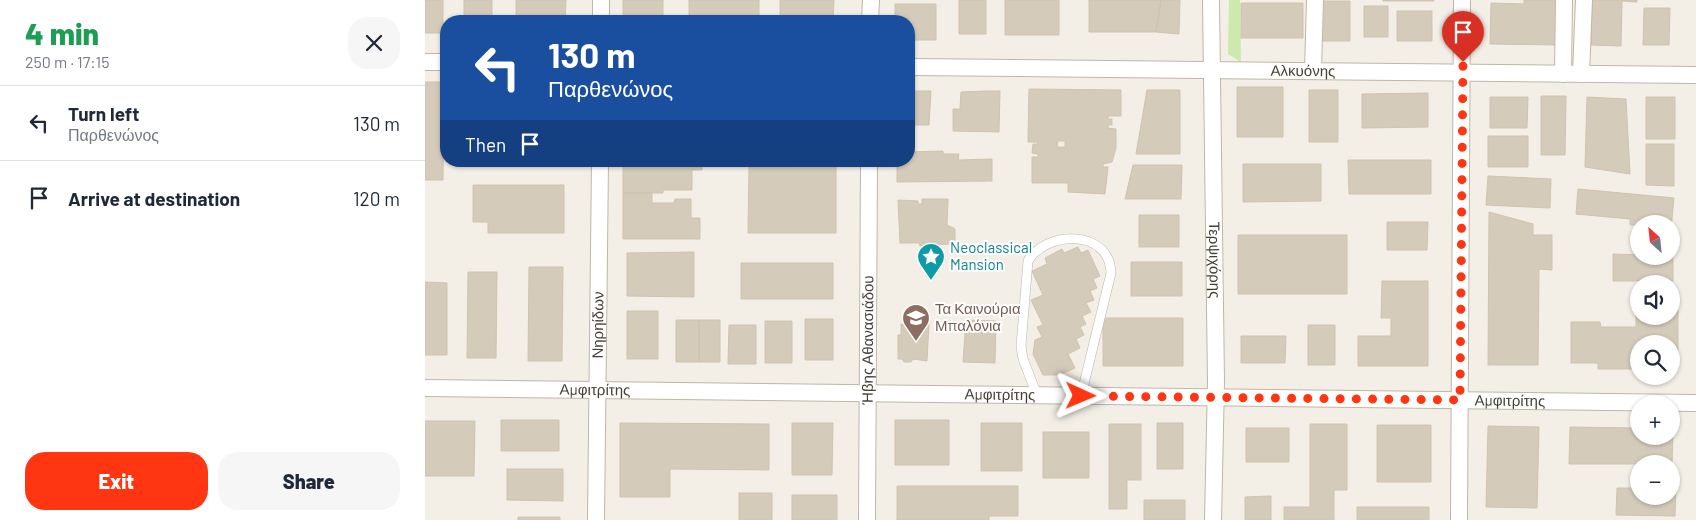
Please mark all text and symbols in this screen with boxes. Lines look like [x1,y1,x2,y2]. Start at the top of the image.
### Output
pin [1442,11,1484,62]
text: 4 min [25,15,99,51]
button: close [348,17,400,69]
icon: arrive [1449,18,1477,46]
text: 130 m [548,33,635,75]
icon: left [465,35,530,100]
text: 250 m · 17:15 [25,52,109,71]
street label: Αλκυόνης [1271,61,1335,79]
text: Παρθενώνος [548,75,673,101]
text: Turn left [68,102,139,125]
icon: left [25,109,53,137]
text: 130 m [353,112,400,135]
text: Παρθενώνος [68,125,159,144]
icon: arrive [516,130,544,158]
text: Then [465,133,506,156]
icon: arrive [25,184,53,212]
text: Arrive at destination [68,187,240,210]
text: 120 m [353,187,400,210]
north arrow [1630,215,1680,265]
map controls [1630,215,1680,505]
street label: Τερψιχόρης [1206,221,1225,298]
place label: Neoclassical Mansion [950,238,1032,273]
place icon: Neoclassical Mansion [916,242,946,281]
street label: Ήβης Αθανασιάδου [858,275,876,406]
button: sound [1630,275,1680,325]
street label: Νηρηίδων [588,291,607,359]
place label: Τα Καινούρια Μπαλόνια [935,299,1021,334]
school or university icon: Τα Καινούρια Μπαλόνια [901,303,931,342]
button: search [1630,335,1680,385]
position arrow [1054,369,1106,421]
street label: Αμφιτρίτης [560,380,630,398]
street label: Αμφιτρίτης [965,384,1035,403]
street label: Αμφιτρίτης [1475,390,1545,409]
button: + [1630,395,1680,445]
button: Exit [25,452,208,510]
button: Share [218,452,400,510]
button: − [1630,455,1680,505]

